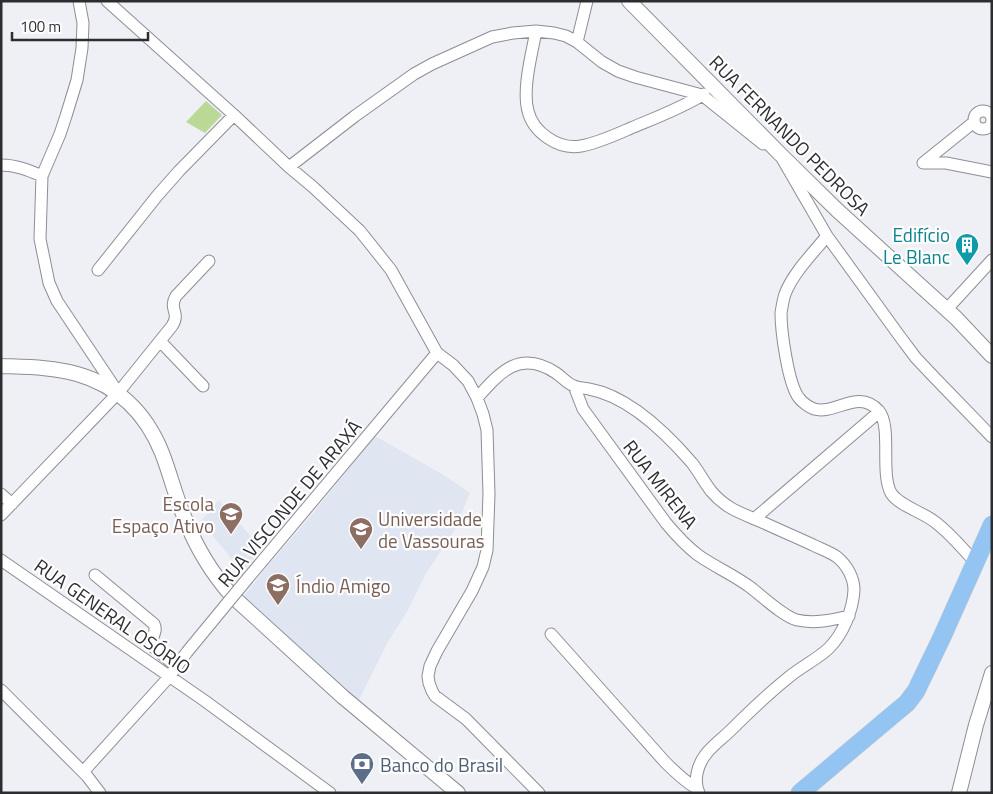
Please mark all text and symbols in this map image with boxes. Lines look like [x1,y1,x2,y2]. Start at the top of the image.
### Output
scale bar [12,10,149,42]
text: 100 m [20,15,61,38]
street label: RUA FERNANDO PEDROSA [703,48,877,222]
place label: Edifício Le Blanc [883,220,950,271]
building icon: Edifício Le Blanc [954,232,980,266]
street label: RUA VISCONDE DE ARAXÁ [210,413,368,593]
street label: RUA MIRENA [617,433,705,535]
place label: Escola Espaço Ativo [112,489,214,540]
school or university icon: Escola Espaço Ativo [218,501,244,535]
place label: Universidade de Vassouras [378,504,485,555]
school or university icon: Universidade de Vassouras [348,516,374,550]
street label: RUA GENERAL OSÓRIO [29,551,197,681]
place label: Índio Amigo [296,571,390,600]
school or university icon: Índio Amigo [265,572,291,606]
place label: Banco do Brasil [380,750,503,779]
bank icon: Banco do Brasil [349,751,375,785]

